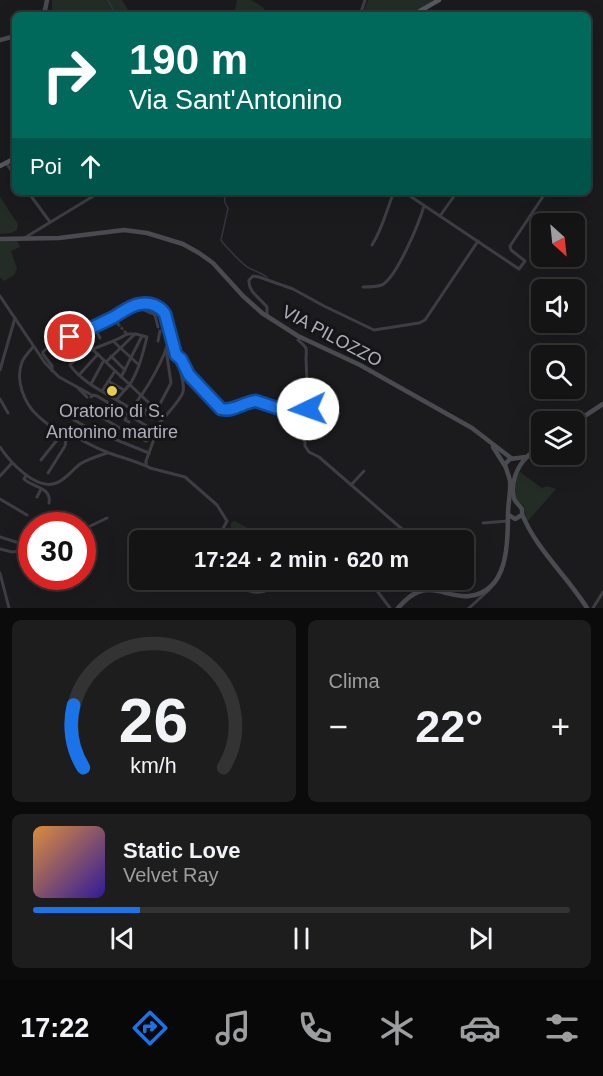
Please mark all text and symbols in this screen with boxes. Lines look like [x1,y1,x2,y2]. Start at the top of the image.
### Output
icon: right [30,36,108,114]
text: 190 m [129,36,248,83]
text: Via Sant'Antonino [129,85,342,115]
icon: ahead [74,150,107,183]
text: Poi [30,154,62,179]
north arrow [531,213,585,267]
map controls [531,213,585,465]
button: sound [531,279,585,333]
street label: VIA PILOZZO [279,301,385,371]
pin [44,311,95,362]
icon: arrive [53,320,86,353]
button: search [531,345,585,399]
position arrow [276,377,340,441]
marker: Oratorio di S. Antonino martire [105,384,119,398]
place label: Oratorio di S. Antonino martire [46,401,178,442]
button: layers [531,411,585,465]
speed limit sign: 30 [18,512,96,590]
text: 17:24 · 2 min · 620 m [194,547,409,572]
text: Clima [329,670,380,692]
text: 26 [119,686,188,755]
text: 22° [415,701,483,752]
text: − [329,708,348,745]
text: + [551,708,570,745]
text: km/h [131,754,177,778]
text: Static Love [123,838,240,863]
text: Velvet Ray [123,864,219,886]
icon: previous [106,922,139,955]
icon: pause [285,922,318,955]
icon: next [464,922,497,955]
icon: directions [129,1007,171,1049]
icon: music [212,1007,254,1049]
icon: phone [294,1007,336,1049]
icon: climate [376,1007,418,1049]
icon: car [459,1007,501,1049]
icon: filters [541,1007,583,1049]
text: 17:22 [20,1013,89,1043]

